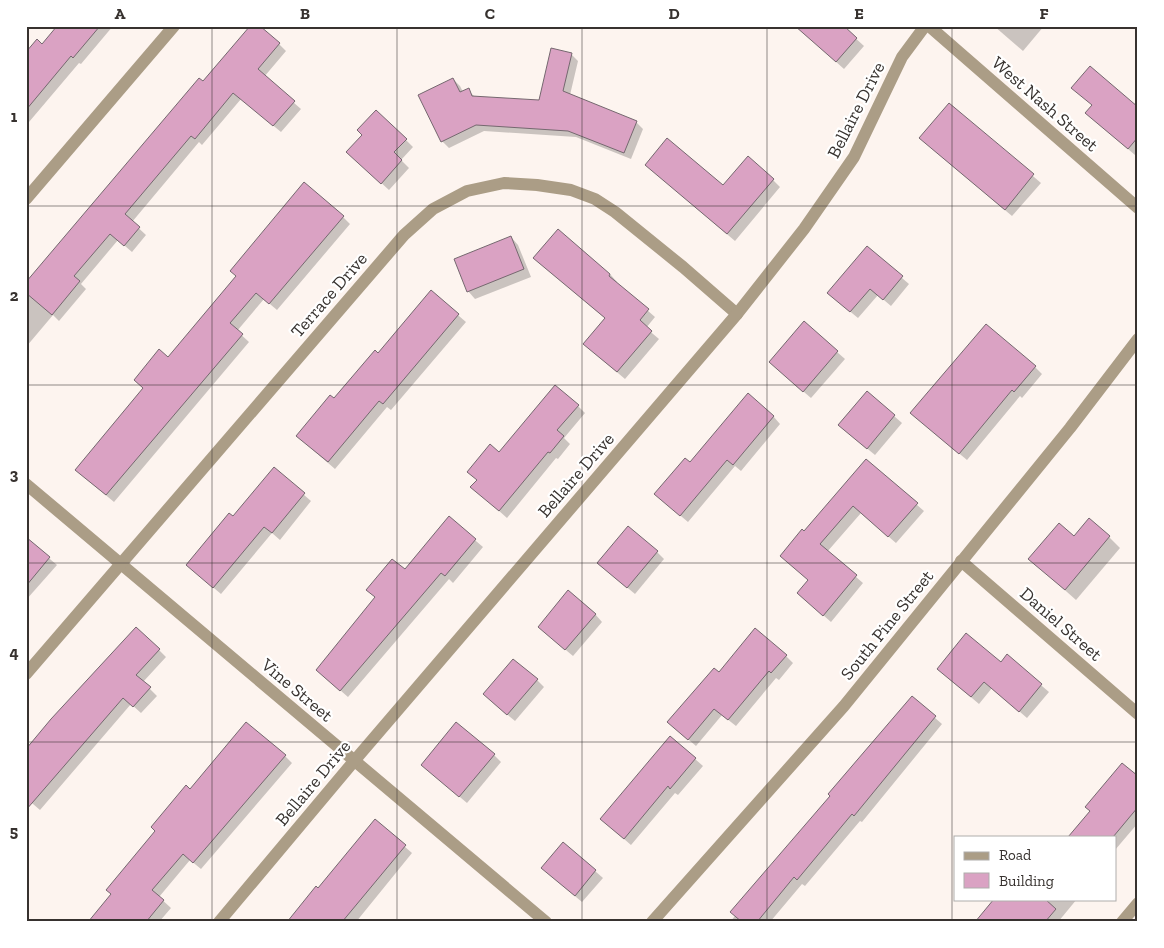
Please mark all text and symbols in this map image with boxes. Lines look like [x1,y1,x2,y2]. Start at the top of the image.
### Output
text: A [115,4,126,23]
text: B [300,4,310,23]
text: C [485,4,495,23]
text: D [668,4,680,23]
text: E [854,4,864,23]
text: F [1039,4,1049,23]
street label: West Nash Street [987,52,1103,156]
street label: Bellaire Drive [822,58,890,162]
text: 1 [11,107,18,126]
street label: Terrace Drive [286,248,372,342]
text: 2 [10,286,19,305]
street label: Bellaire Drive [533,428,619,522]
text: 3 [10,465,19,484]
street label: South Pine Street [836,565,938,684]
street label: Daniel Street [1016,582,1107,666]
text: 4 [9,643,19,662]
street label: Vine Street [256,653,337,726]
street label: Bellaire Drive [271,736,355,830]
text: 5 [10,822,18,841]
legend [954,836,1116,900]
text: Road [999,846,1032,864]
text: Building [999,872,1054,890]

